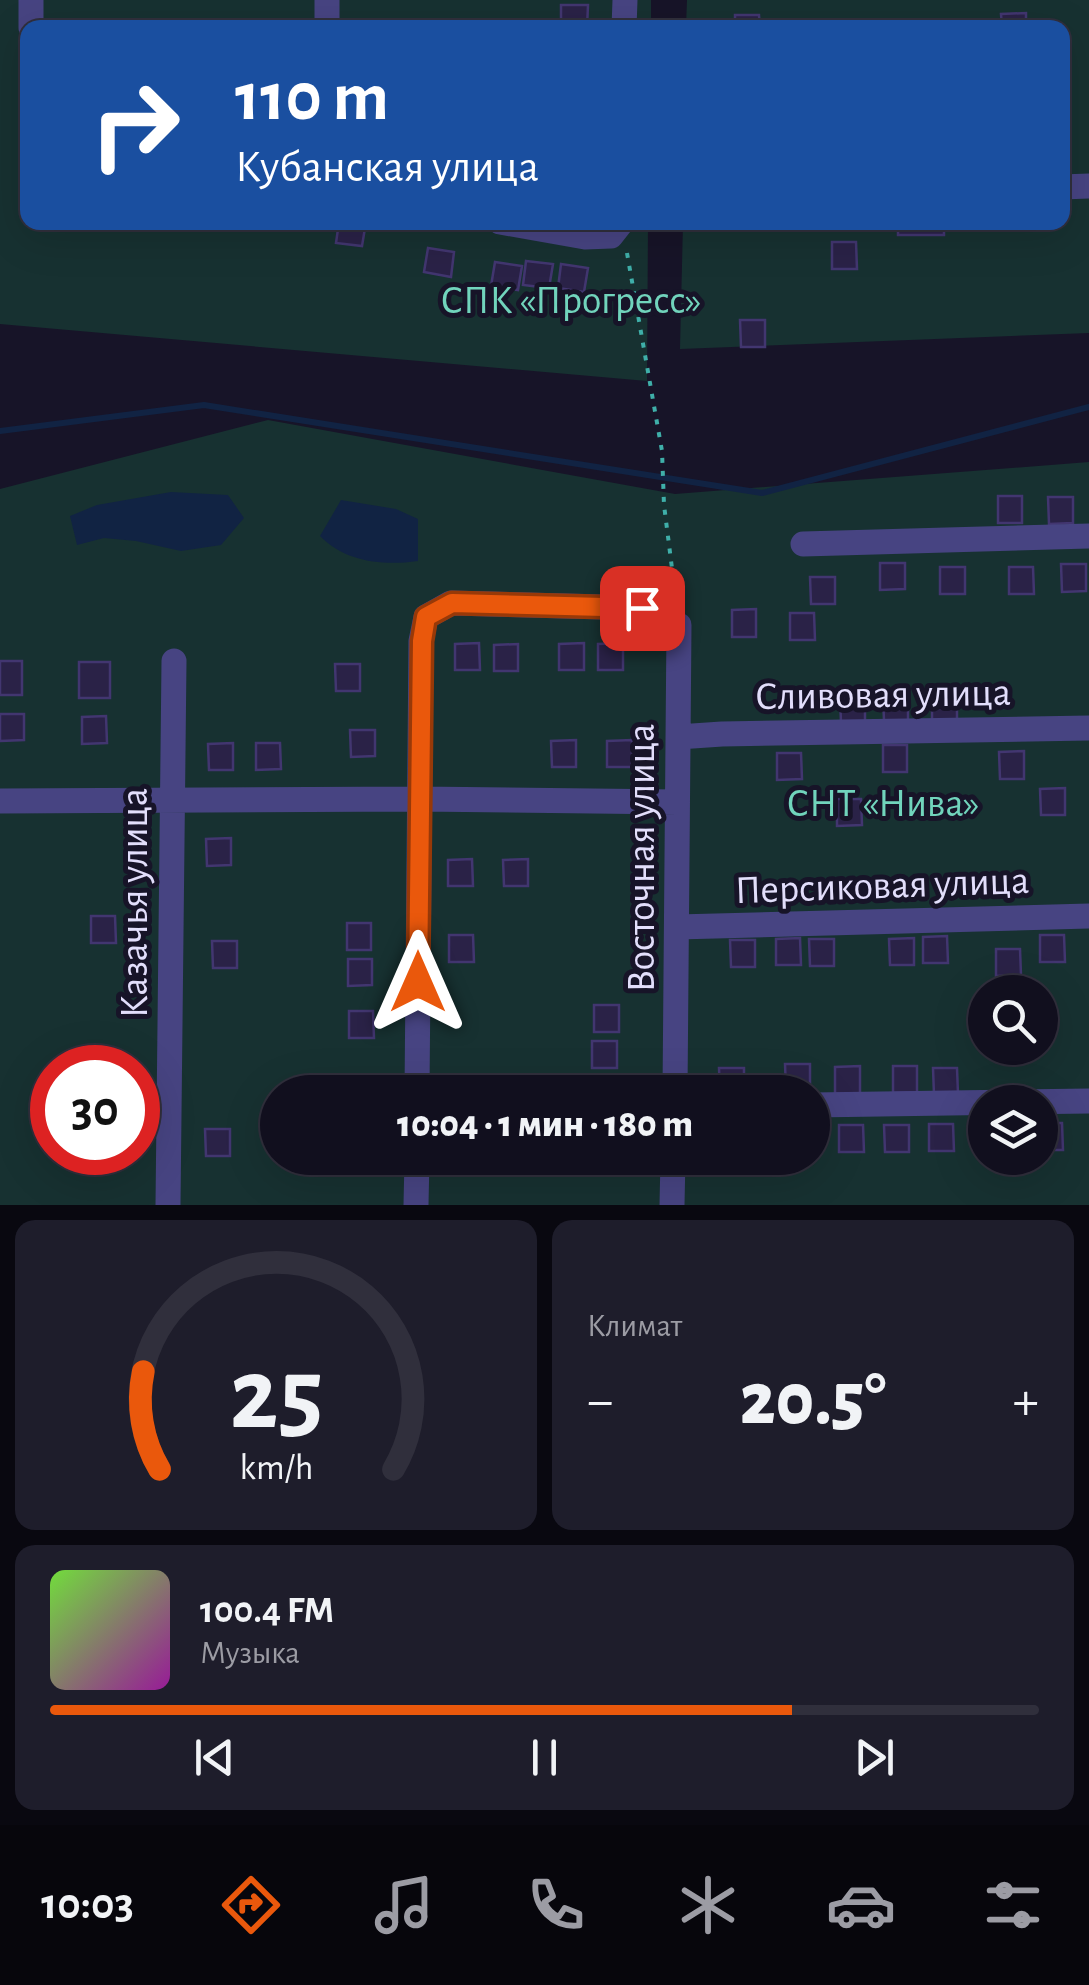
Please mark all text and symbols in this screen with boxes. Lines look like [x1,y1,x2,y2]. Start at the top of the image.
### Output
icon: right [70,60,200,190]
text: 110 m [235,63,389,133]
text: Кубанская улица [235,145,539,190]
park label: СПК «Прогресс» [440,281,702,321]
pin [600,566,685,651]
icon: arrive [615,581,670,636]
street label: Сливовая улица [755,673,1011,717]
street label: Восточная улица [622,724,662,992]
park label: СНТ «Нива» [786,784,980,824]
street label: Казачья улица [115,788,155,1018]
street label: Персиковая улица [734,861,1030,911]
position arrow [366,930,470,1034]
map controls [968,975,1058,1175]
button: search [968,975,1058,1065]
speed limit sign: 30 [30,1045,160,1175]
button: layers [968,1085,1058,1175]
text: 10:04 · 1 мин · 180 m [397,1106,693,1144]
text: Климат [587,1310,682,1342]
text: 25 [229,1344,323,1448]
text: 20.5° [740,1363,886,1438]
text: − [587,1374,613,1429]
text: + [1013,1374,1039,1429]
text: km/h [239,1450,313,1486]
text: 100.4 FM [200,1592,334,1630]
text: Музыка [200,1637,300,1669]
icon: previous [187,1730,242,1785]
icon: pause [517,1730,572,1785]
icon: next [847,1730,902,1785]
icon: directions [216,1870,286,1940]
icon: music [369,1870,439,1940]
icon: phone [521,1870,591,1940]
icon: climate [673,1870,743,1940]
icon: car [826,1870,896,1940]
icon: filters [978,1870,1048,1940]
text: 10:03 [41,1882,134,1927]

